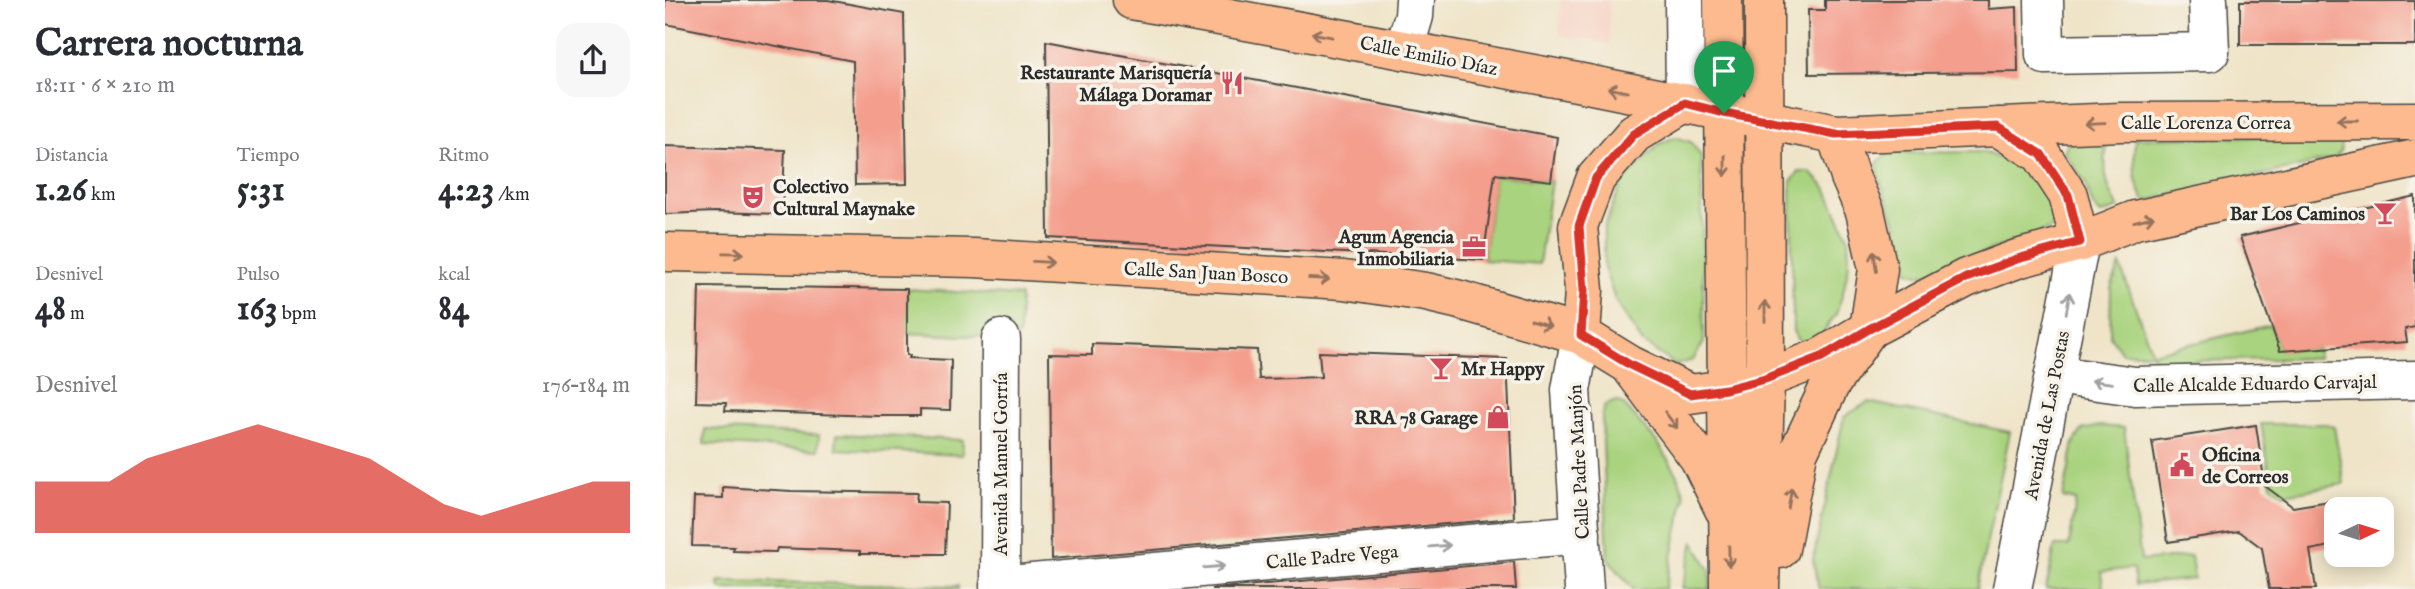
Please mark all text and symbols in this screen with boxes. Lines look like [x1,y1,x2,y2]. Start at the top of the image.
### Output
text: Carrera nocturna [35,21,303,69]
button: share [556,23,630,97]
one-way arrow [1311,27,1334,41]
street label: Calle Emilio Díaz [1358,32,1500,82]
pin [1694,41,1754,113]
icon: arrive [1705,52,1743,90]
place label: Restaurante Marisquería Málaga Doramar [1020,62,1213,108]
restaurant icon: Restaurante Marisquería Málaga Doramar [1218,69,1246,97]
text: 18:11 · 6 × 210 m [35,71,175,100]
one-way arrow [1607,83,1630,97]
street label: Calle Lorenza Correa [2121,112,2292,136]
one-way arrow [2336,114,2359,128]
one-way arrow [2084,116,2107,129]
text: Distancia [35,144,108,168]
text: Tiempo [237,144,299,168]
text: Ritmo [438,144,489,168]
one-way arrow [1718,154,1732,177]
text: 1.26 [35,168,87,213]
text: 5:31 [237,168,285,213]
text: 4:23 [438,168,494,213]
place label: Colectivo Cultural Maynake [773,176,915,222]
text: km [87,183,116,207]
text: /km [494,183,530,207]
theatre icon: Colectivo Cultural Maynake [739,183,767,211]
bar icon: Bar Los Caminos [2371,199,2399,227]
place label: Bar Los Caminos [2230,203,2365,227]
one-way arrow [2132,212,2155,225]
place label: Agum Agencia Inmobiliaria [1338,226,1455,272]
office icon: Agum Agencia Inmobiliaria [1460,233,1488,261]
one-way arrow [721,246,744,260]
one-way arrow [1869,251,1882,273]
one-way arrow [1031,256,1054,269]
street label: Calle San Juan Bosco [1123,258,1289,290]
text: Desnivel [35,263,103,287]
text: Pulso [237,263,280,287]
text: kcal [438,263,470,287]
one-way arrow [1307,272,1330,285]
text: 48 [35,287,66,332]
text: 163 [237,287,278,332]
text: 84 [438,287,469,332]
one-way arrow [2061,292,2075,315]
one-way arrow [1758,299,1772,322]
text: m [66,302,85,326]
text: bpm [278,302,317,326]
one-way arrow [1530,318,1552,331]
street label: Avenida de Las Postas [2020,329,2076,503]
bar icon: Mr Happy [1427,354,1455,382]
place label: Mr Happy [1461,358,1545,382]
text: Desnivel [35,371,117,400]
text: 176–184 m [542,371,630,400]
street label: Avenida Manuel Gorría [990,371,1014,557]
street label: Calle Alcalde Eduardo Carvajal [2133,371,2378,399]
one-way arrow [2091,375,2114,388]
street label: Calle Padre Manjón [1564,384,1596,540]
shop icon: RRA 78 Garage [1484,403,1512,431]
place label: RRA 78 Garage [1354,407,1478,431]
one-way arrow [1664,410,1679,428]
place label: Oficina de Correos [2202,444,2289,490]
public building icon: Oficina de Correos [2168,451,2196,479]
one-way arrow [1784,487,1797,510]
north arrow [2324,497,2394,567]
map controls [2324,497,2394,567]
street label: Calle Padre Vega [1265,540,1400,576]
one-way arrow [1429,540,1451,553]
one-way arrow [1722,544,1736,567]
one-way arrow [1202,560,1225,573]

